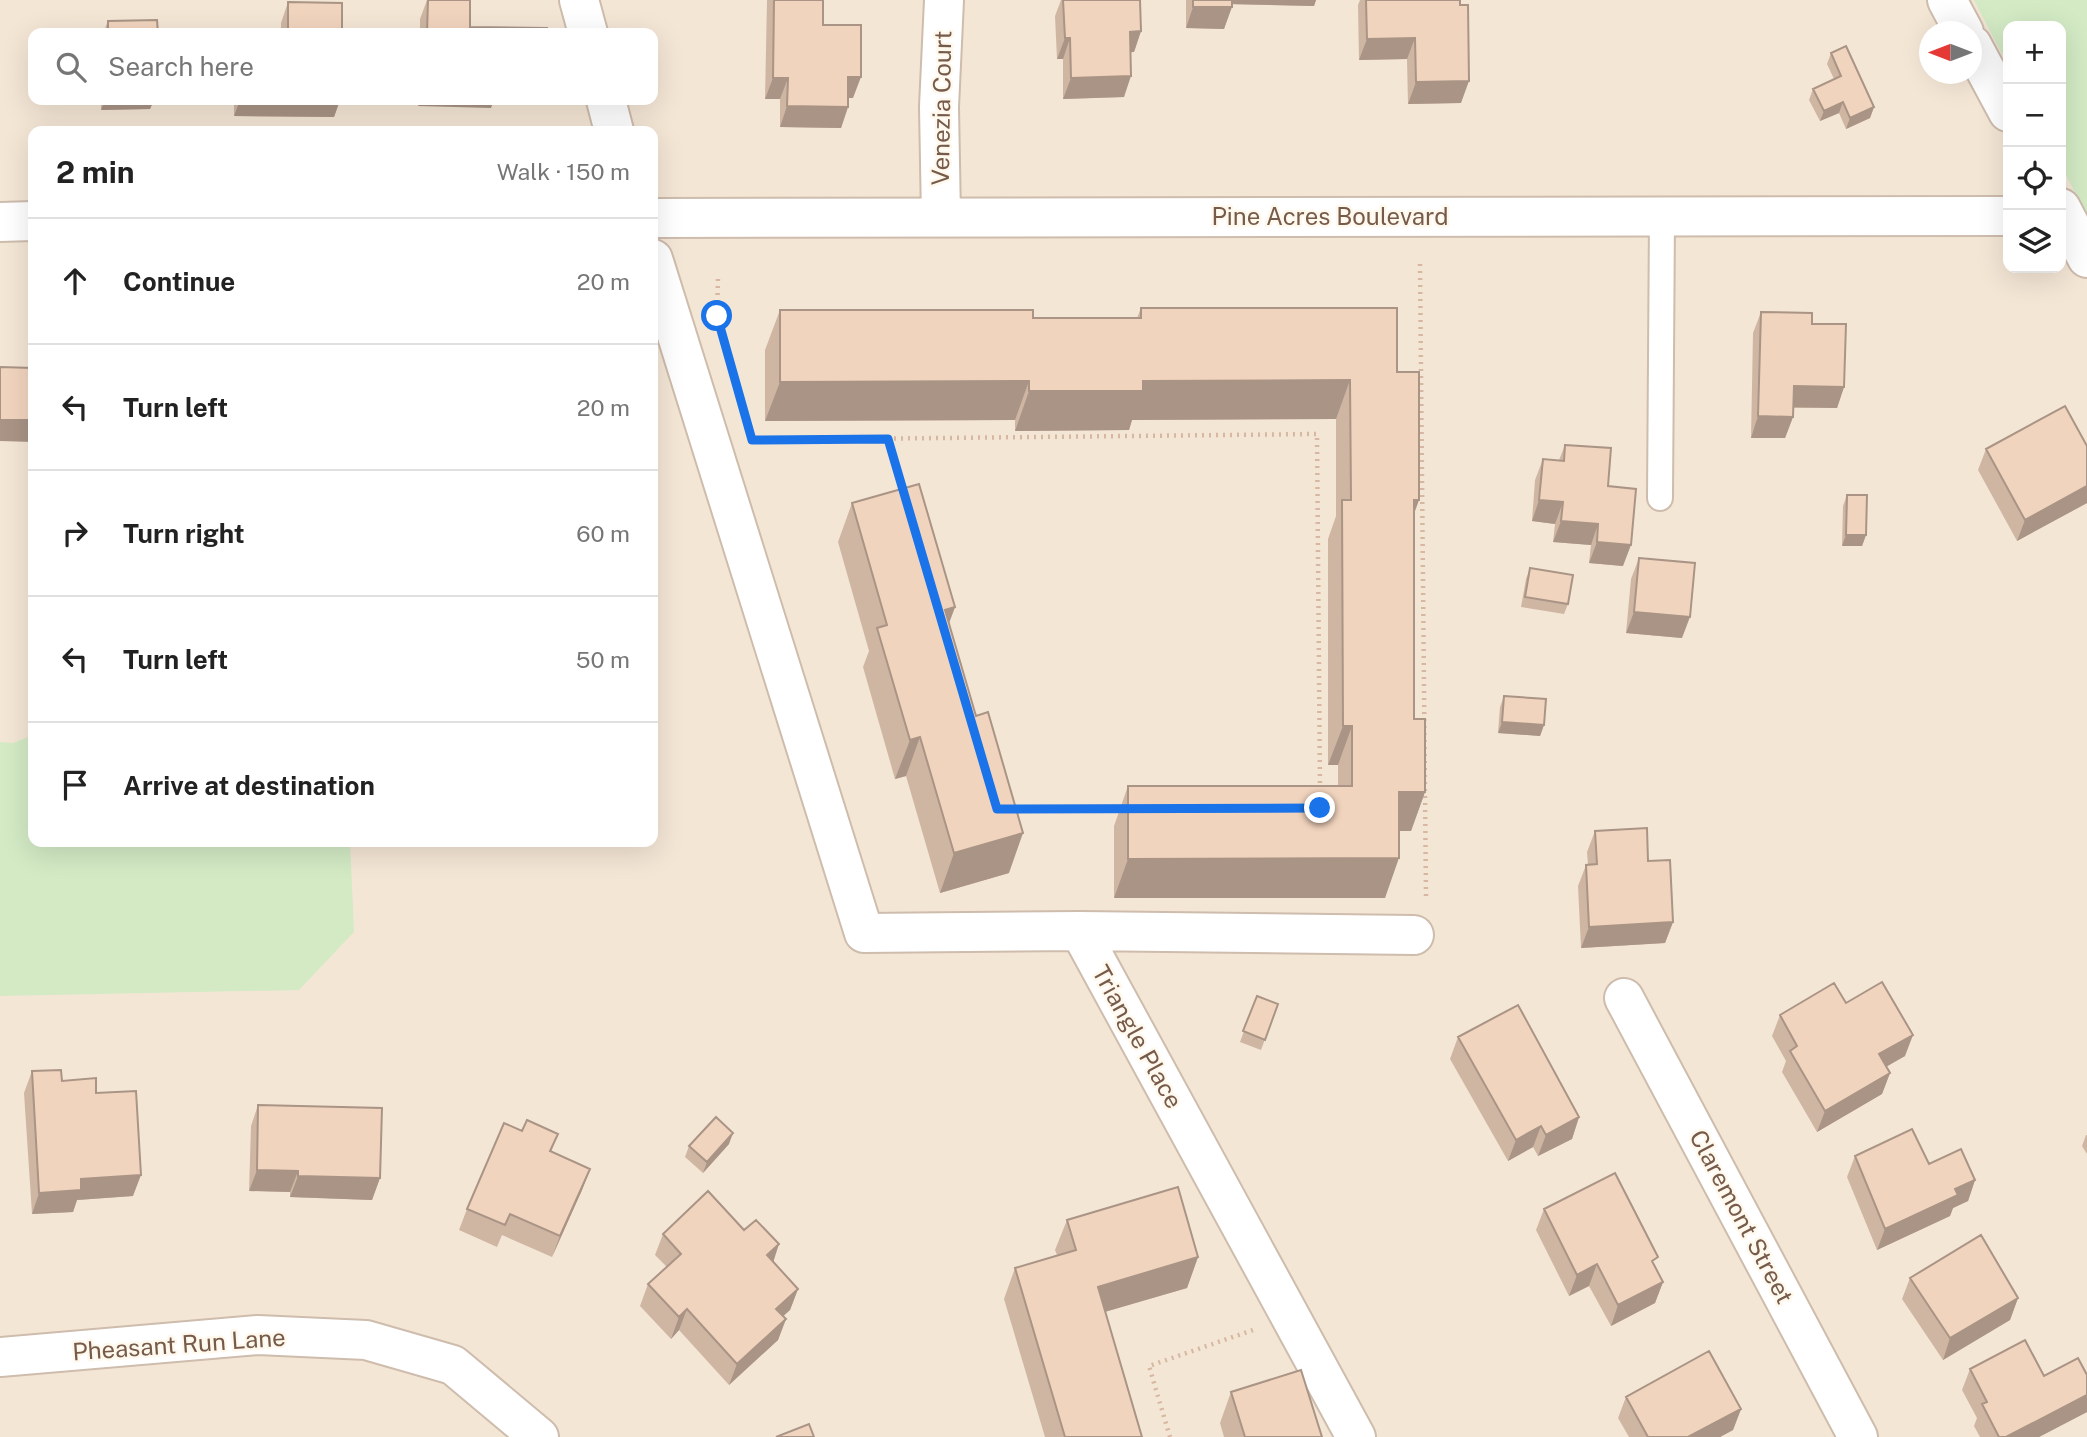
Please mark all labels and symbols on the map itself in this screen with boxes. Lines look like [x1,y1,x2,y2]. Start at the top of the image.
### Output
north arrow [1919,21,1982,84]
street label: Venezia Court [926,30,956,186]
street label: Pine Acres Boulevard [1211,202,1449,230]
route start [701,300,732,331]
route end [1304,792,1335,823]
street label: Triangle Place [1087,960,1189,1113]
street label: Claremont Street [1684,1125,1799,1308]
street label: Pheasant Run Lane [71,1323,286,1365]

